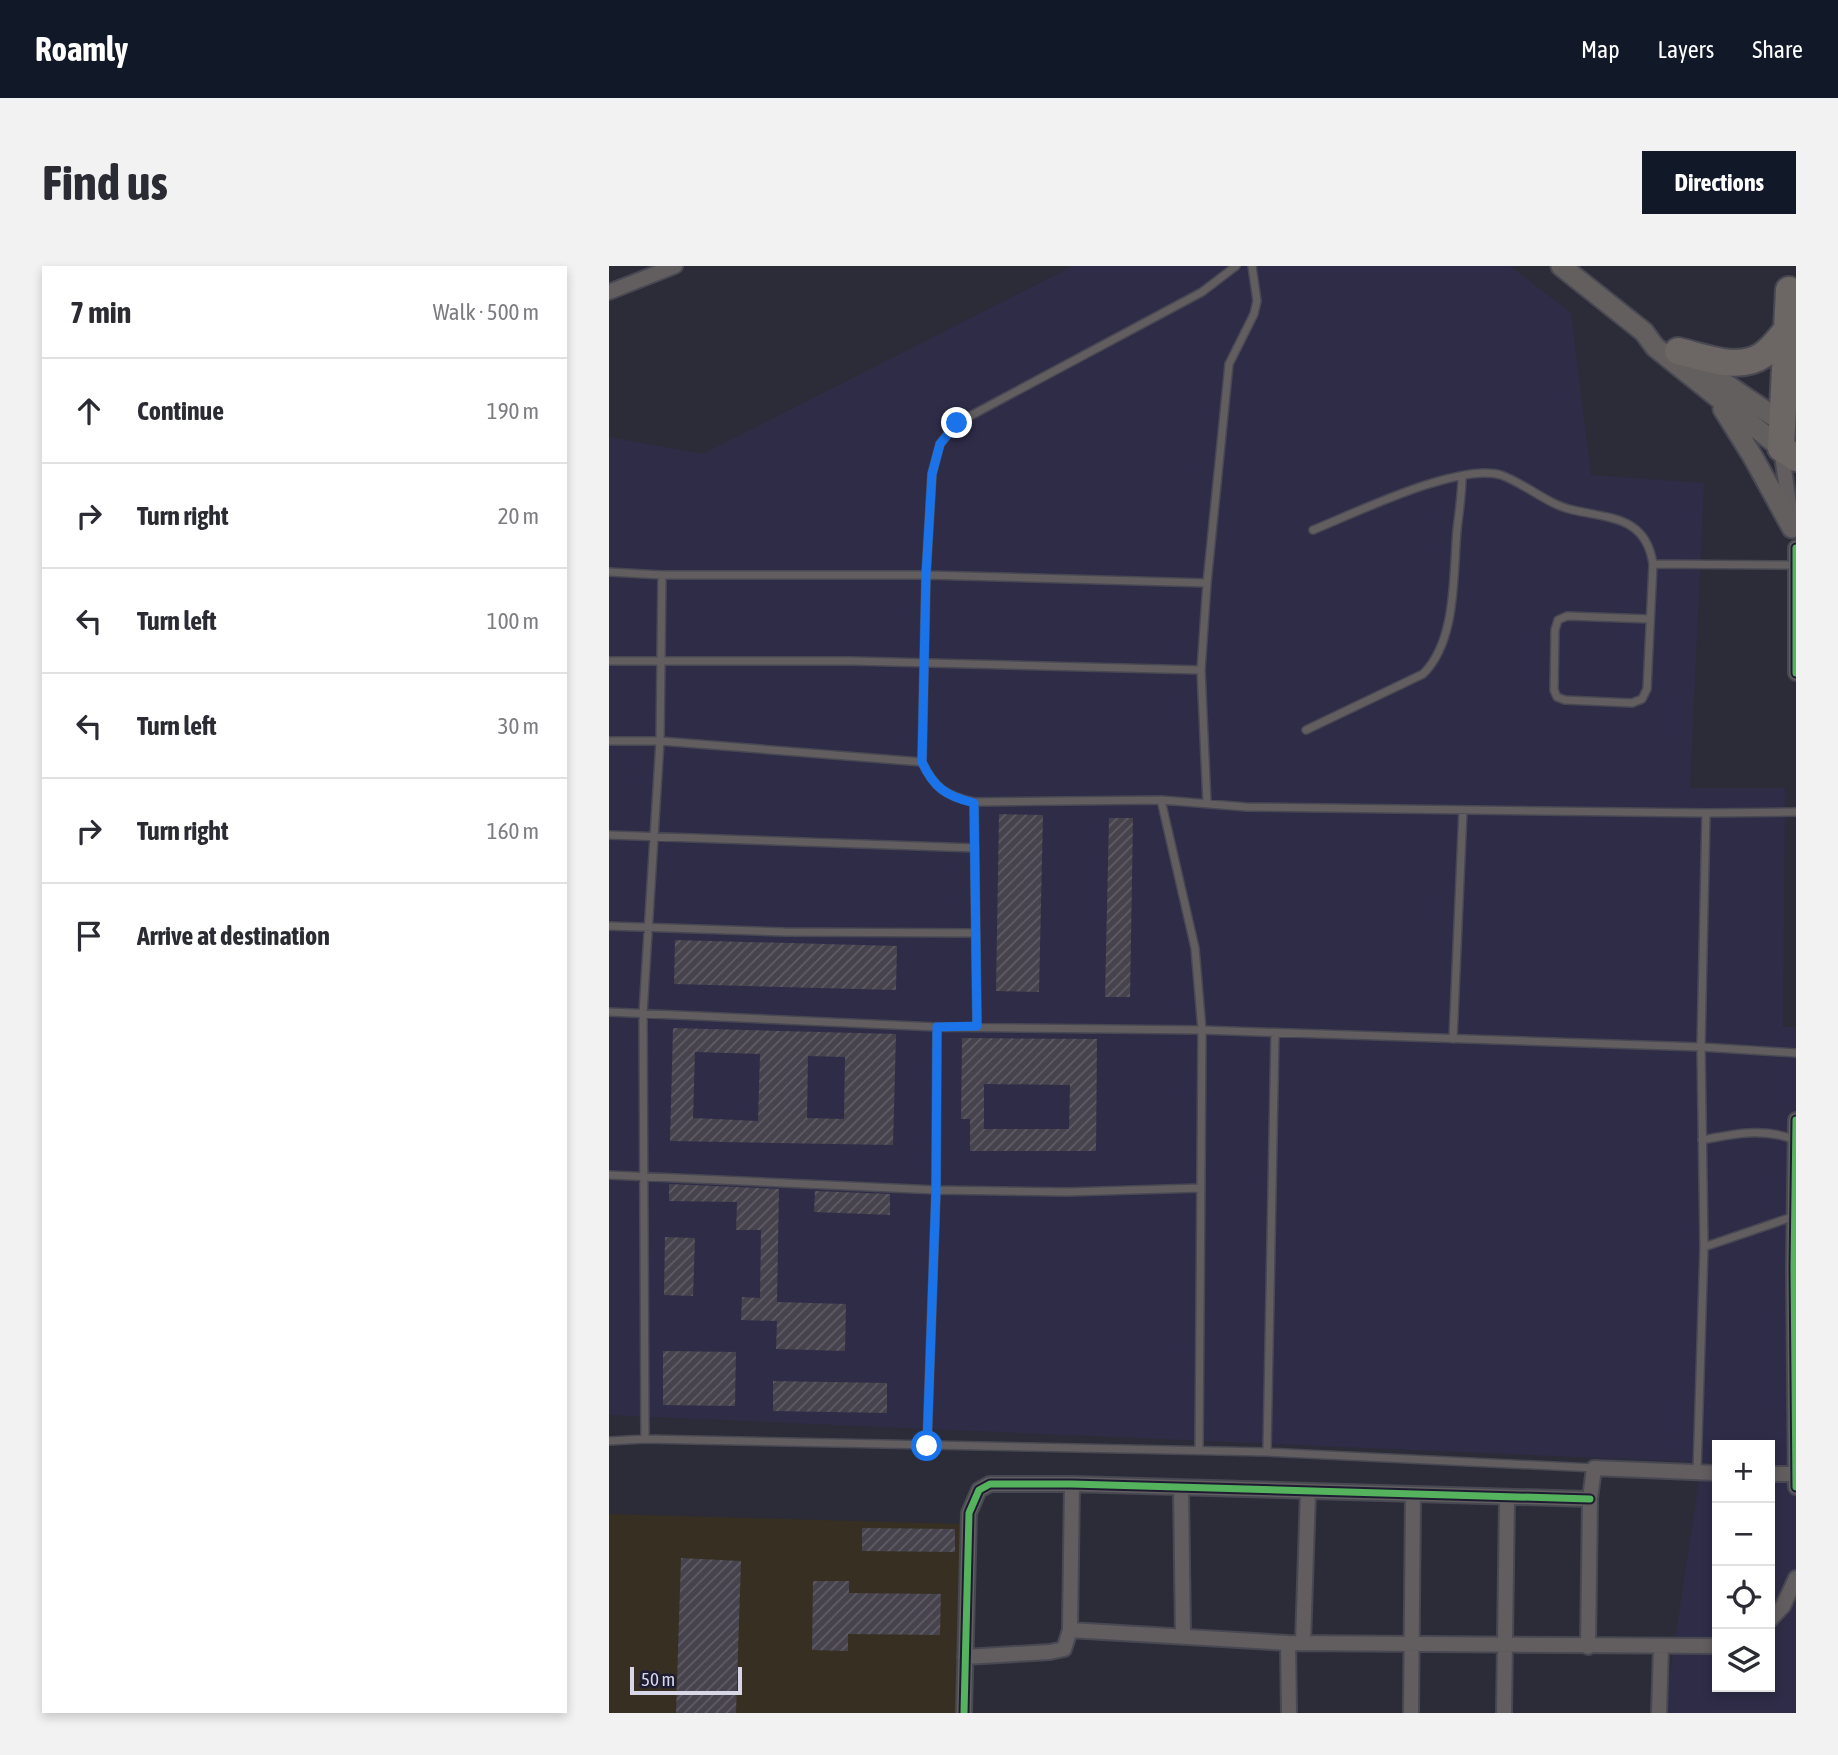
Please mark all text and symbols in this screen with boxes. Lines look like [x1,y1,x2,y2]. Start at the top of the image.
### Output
text: Roamly [35,30,128,68]
text: Map [1581,36,1620,63]
text: Layers [1658,36,1714,63]
text: Share [1752,36,1803,63]
button: Directions [1642,151,1796,214]
text: Find us [42,154,168,210]
text: 7 min [70,295,131,329]
text: Walk · 500 m [433,299,539,325]
icon: ahead [70,392,108,430]
text: Continue [137,396,224,426]
text: 190 m [487,398,539,424]
route end [941,407,972,438]
icon: right [70,497,108,535]
text: Turn right [137,501,228,531]
text: 20 m [498,503,539,529]
icon: left [70,602,108,640]
text: Turn left [137,606,217,636]
text: 100 m [487,608,539,634]
icon: left [70,707,108,745]
text: Turn left [137,711,217,741]
text: 30 m [498,713,539,739]
icon: right [70,812,108,850]
text: Turn right [137,816,228,846]
text: 160 m [487,818,539,844]
icon: arrive [70,917,108,955]
text: Arrive at destination [137,921,330,951]
route start [911,1430,942,1461]
map controls [1712,1440,1775,1692]
button: + [1712,1440,1775,1503]
button: − [1712,1503,1775,1566]
button: locate [1712,1566,1775,1629]
button: layers [1712,1629,1775,1692]
scale bar [630,1664,742,1696]
text: 50 m [641,1668,675,1690]

